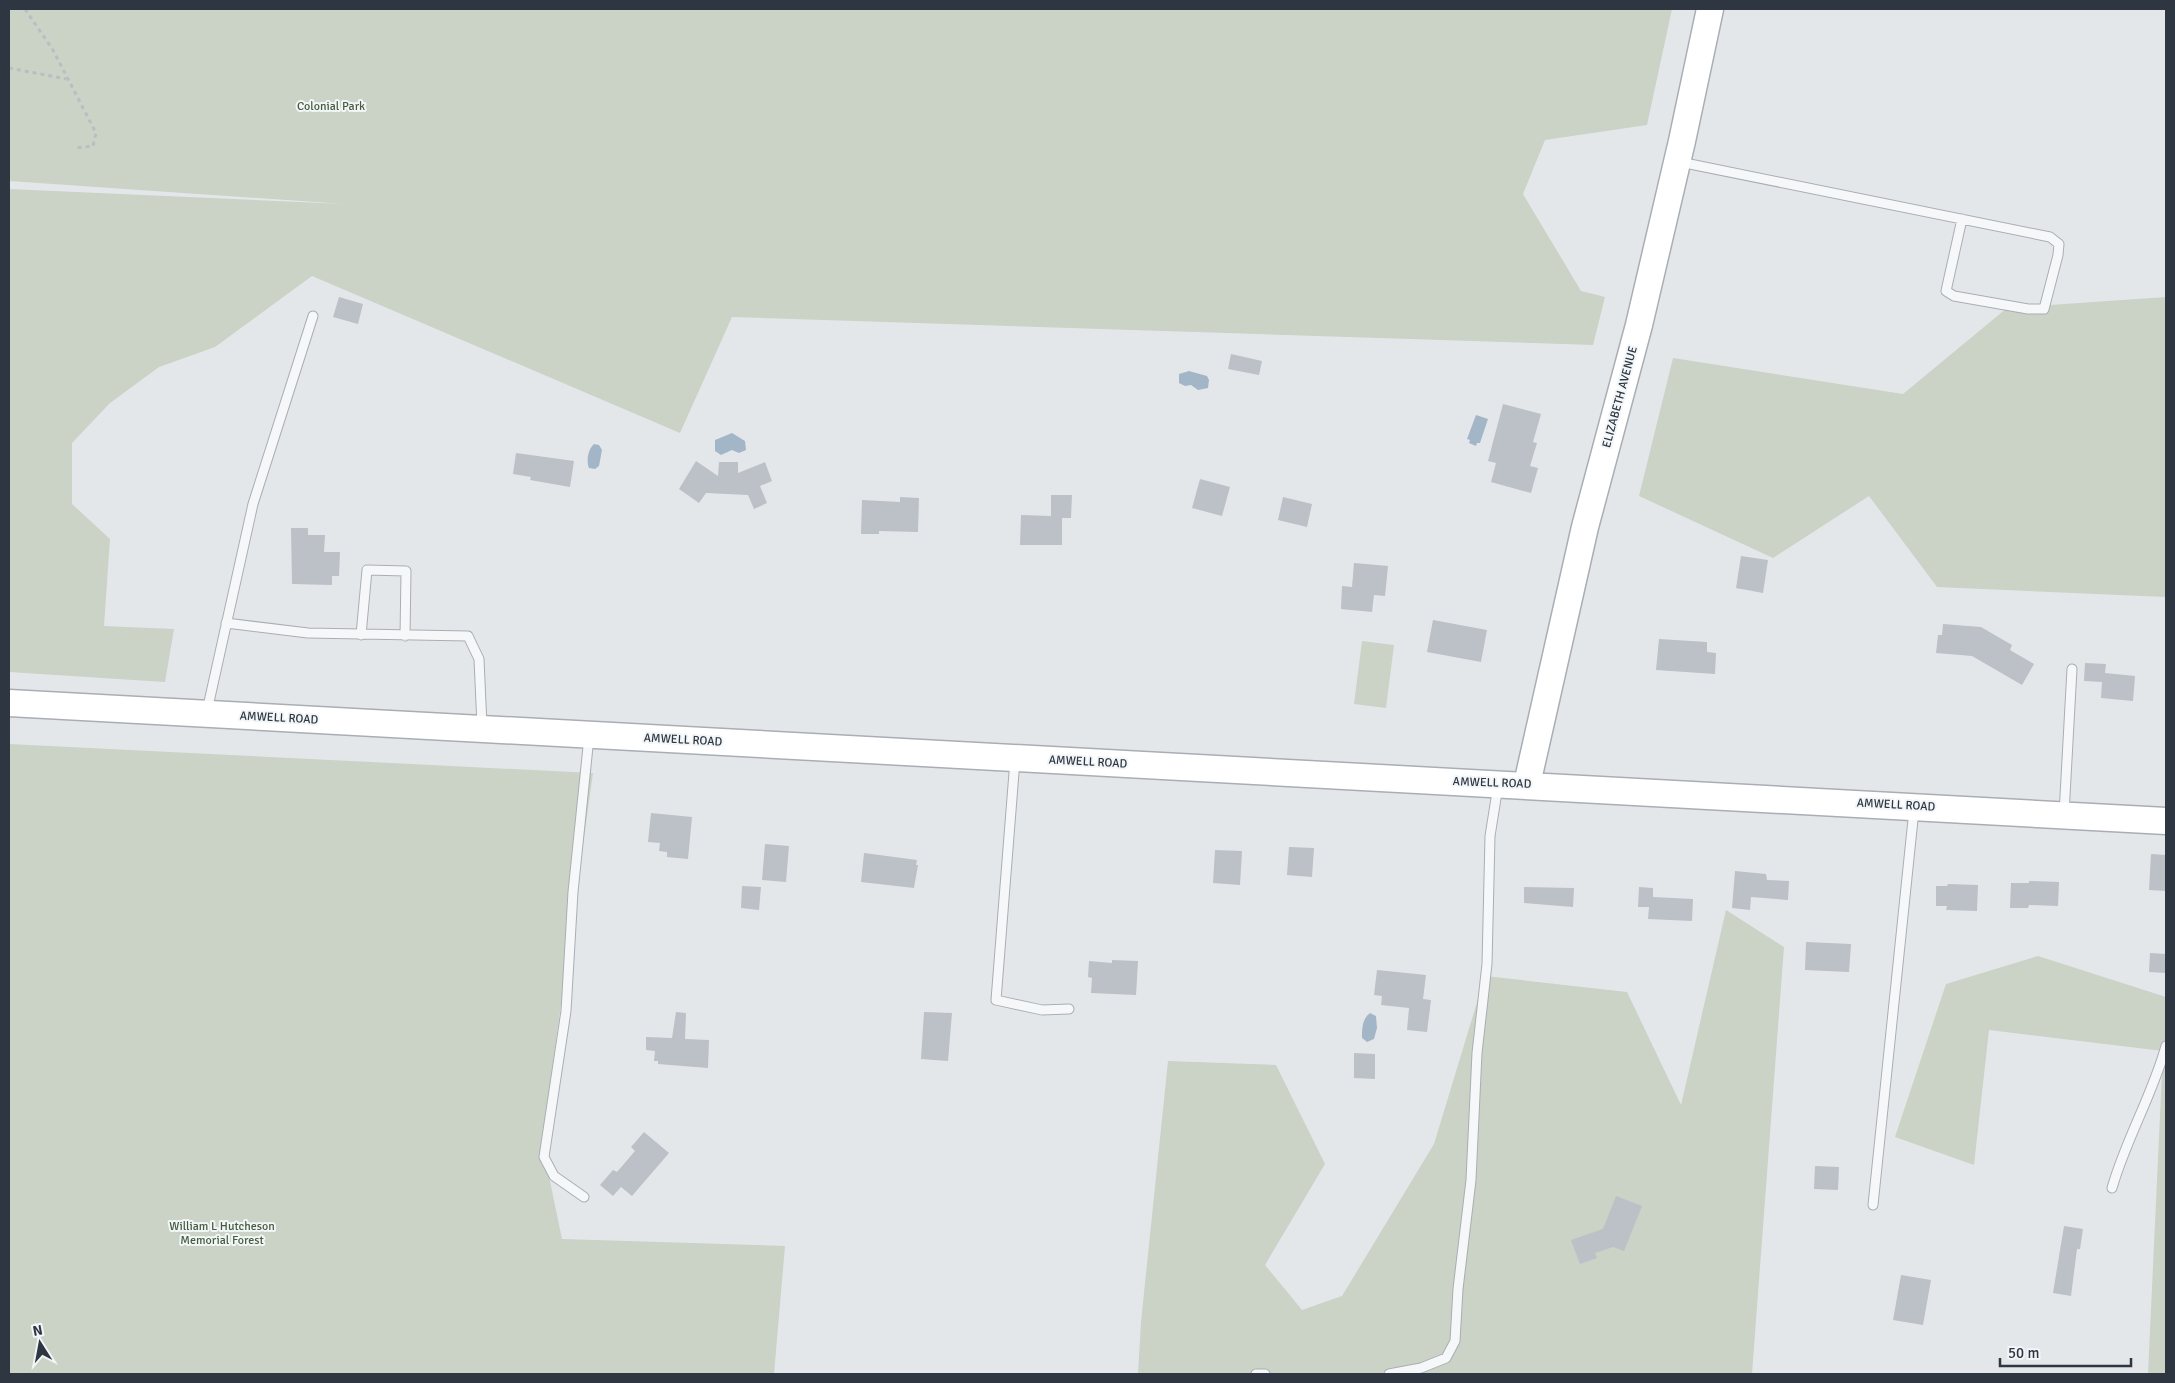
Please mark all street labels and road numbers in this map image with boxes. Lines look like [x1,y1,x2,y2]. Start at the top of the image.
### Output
street label: ELIZABETH AVENUE [1599,344,1641,449]
street label: AMWELL ROAD [239,708,319,728]
street label: AMWELL ROAD [643,730,723,750]
street label: AMWELL ROAD [1048,752,1128,772]
street label: AMWELL ROAD [1452,774,1532,792]
street label: AMWELL ROAD [1856,795,1936,815]

